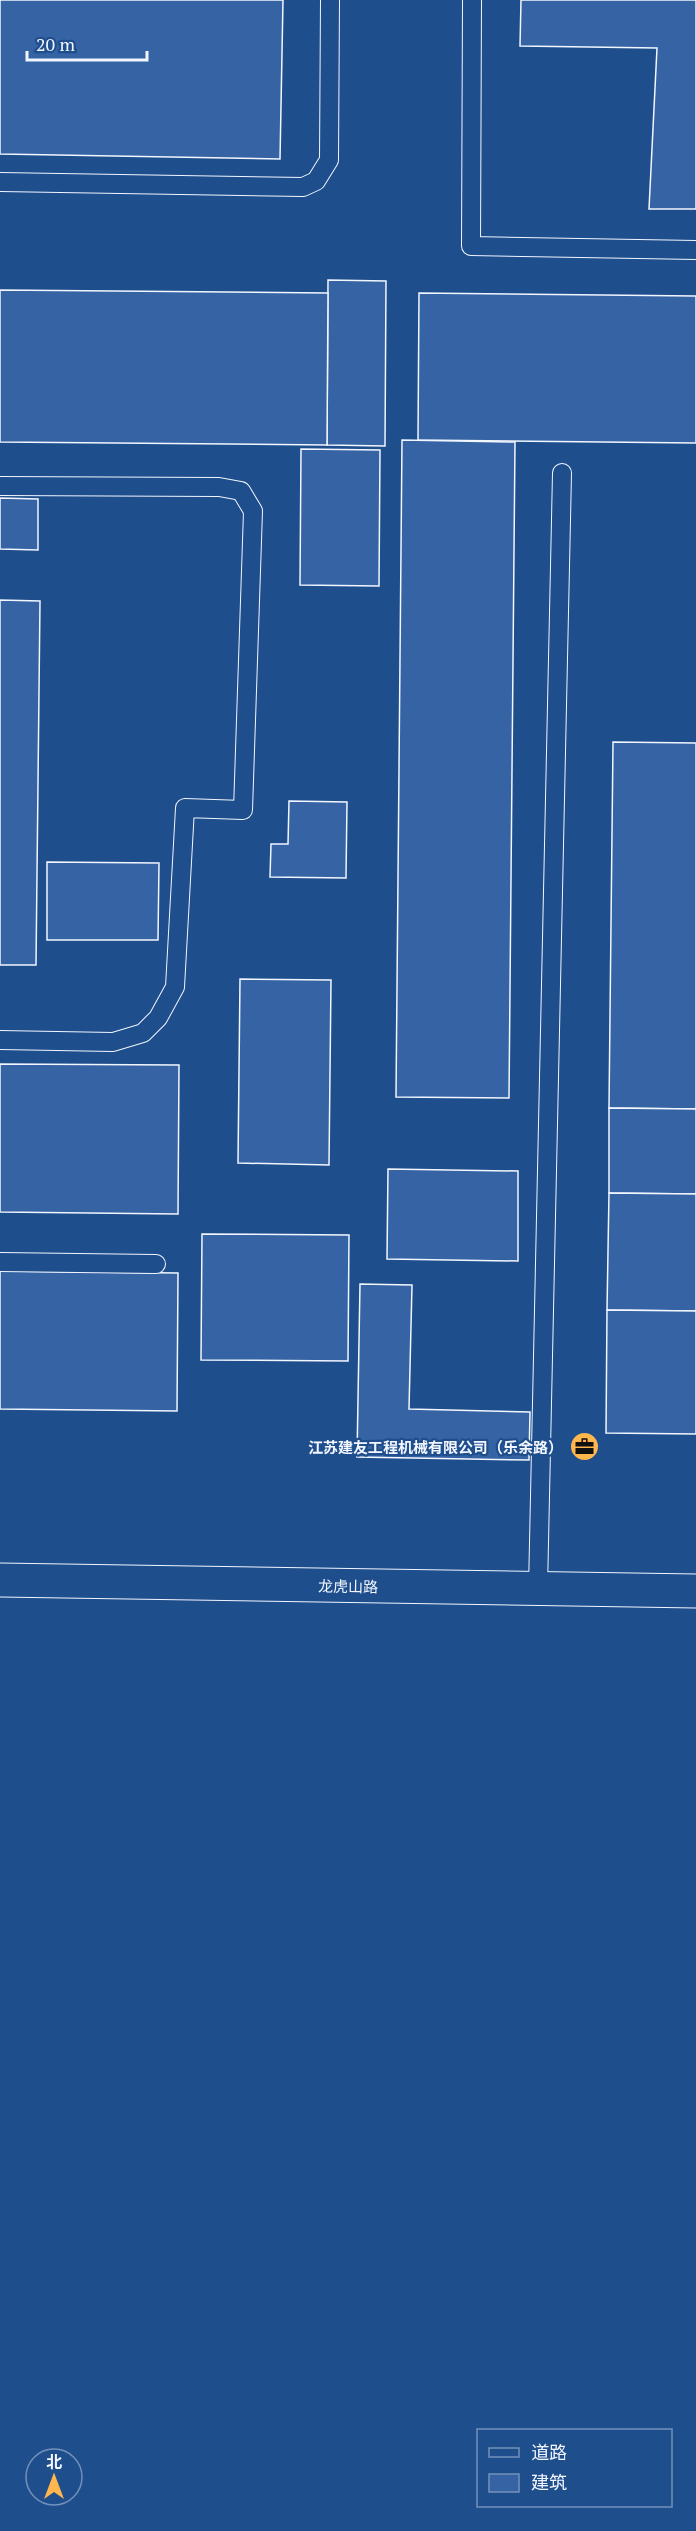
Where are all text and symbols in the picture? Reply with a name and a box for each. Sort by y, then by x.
scale bar [27,24,147,62]
text: 20 m [36,32,76,56]
office icon: 江苏建友工程机械有限公司（乐余路） [568,1431,600,1463]
place label: 江苏建友工程机械有限公司（乐余路） [308,1437,563,1457]
street label: 龙虎山路 [318,1575,378,1597]
legend [477,2429,672,2507]
text: 道路 [531,2440,567,2464]
north arrow [24,2447,84,2507]
text: 北 [46,2451,62,2473]
text: 建筑 [531,2470,567,2494]

